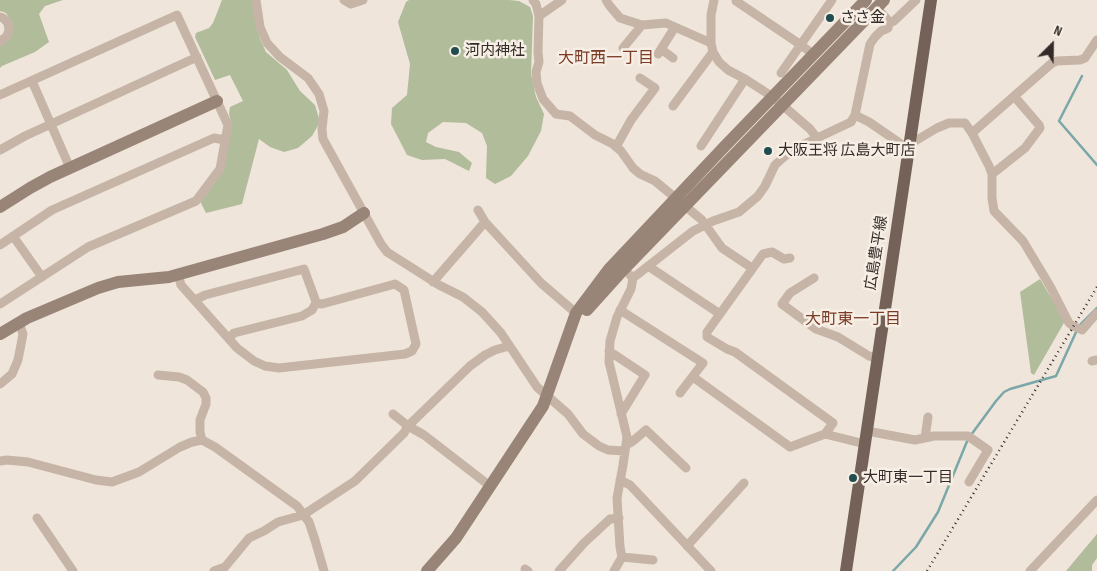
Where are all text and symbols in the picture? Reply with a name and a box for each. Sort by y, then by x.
place label: ささ金 [840,9,885,27]
marker: ささ金 [824,12,836,24]
north arrow [1027,20,1077,70]
text: N [1051,21,1065,40]
place label: 河内神社 [465,42,525,60]
marker: 河内神社 [449,45,461,57]
district label: 大町西一丁目 [558,49,654,69]
place label: 大阪王将 広島大町店 [778,142,915,160]
marker: 大阪王将 広島大町店 [762,145,774,157]
street label: 広島豊平線 [862,215,892,291]
district label: 大町東一丁目 [805,310,901,330]
place label: 大町東一丁目 [863,469,953,487]
marker: 大町東一丁目 [847,472,859,484]

